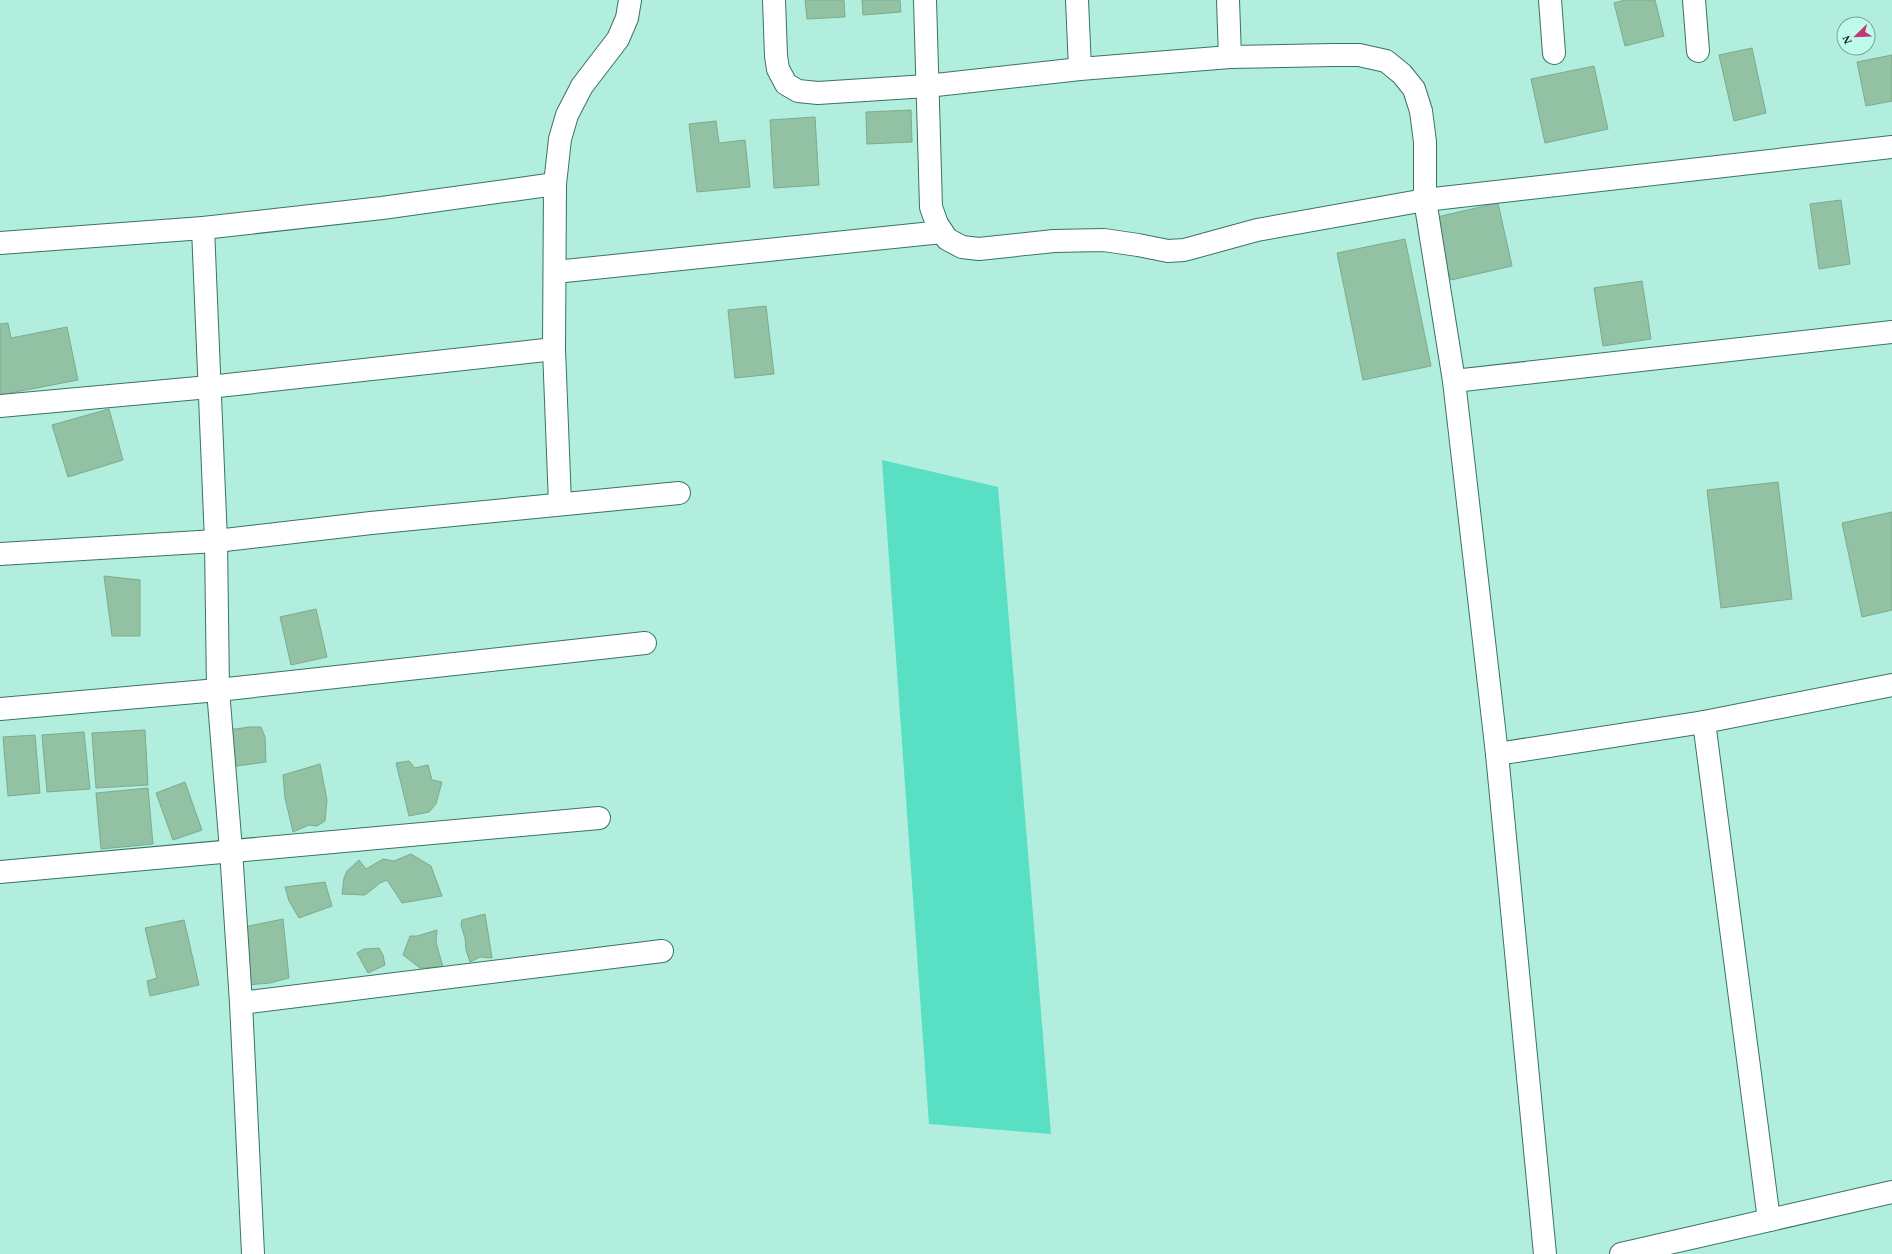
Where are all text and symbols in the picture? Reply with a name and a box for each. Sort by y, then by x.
north arrow [1836,16,1876,56]
text: N [1840,34,1854,46]

